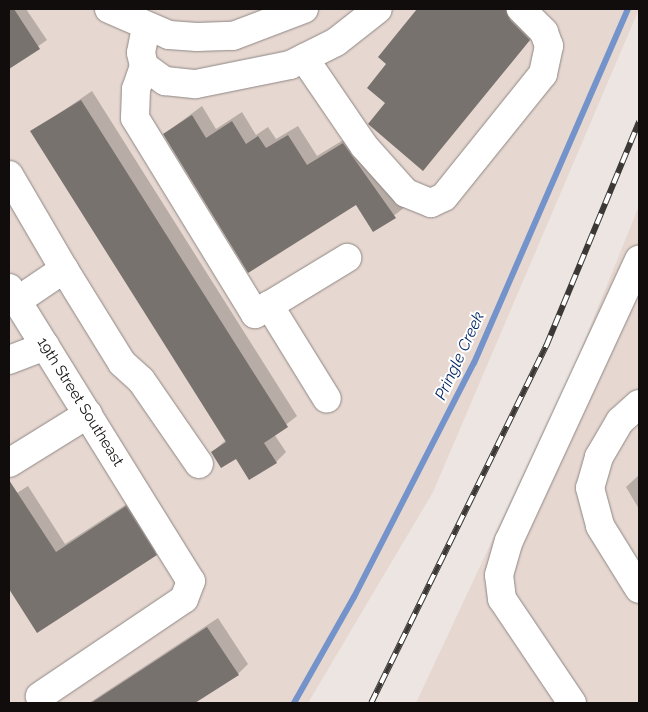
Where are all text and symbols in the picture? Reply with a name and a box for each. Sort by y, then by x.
water label: Pringle Creek [431,309,489,403]
street label: 19th Street Southeast [33,334,127,470]

